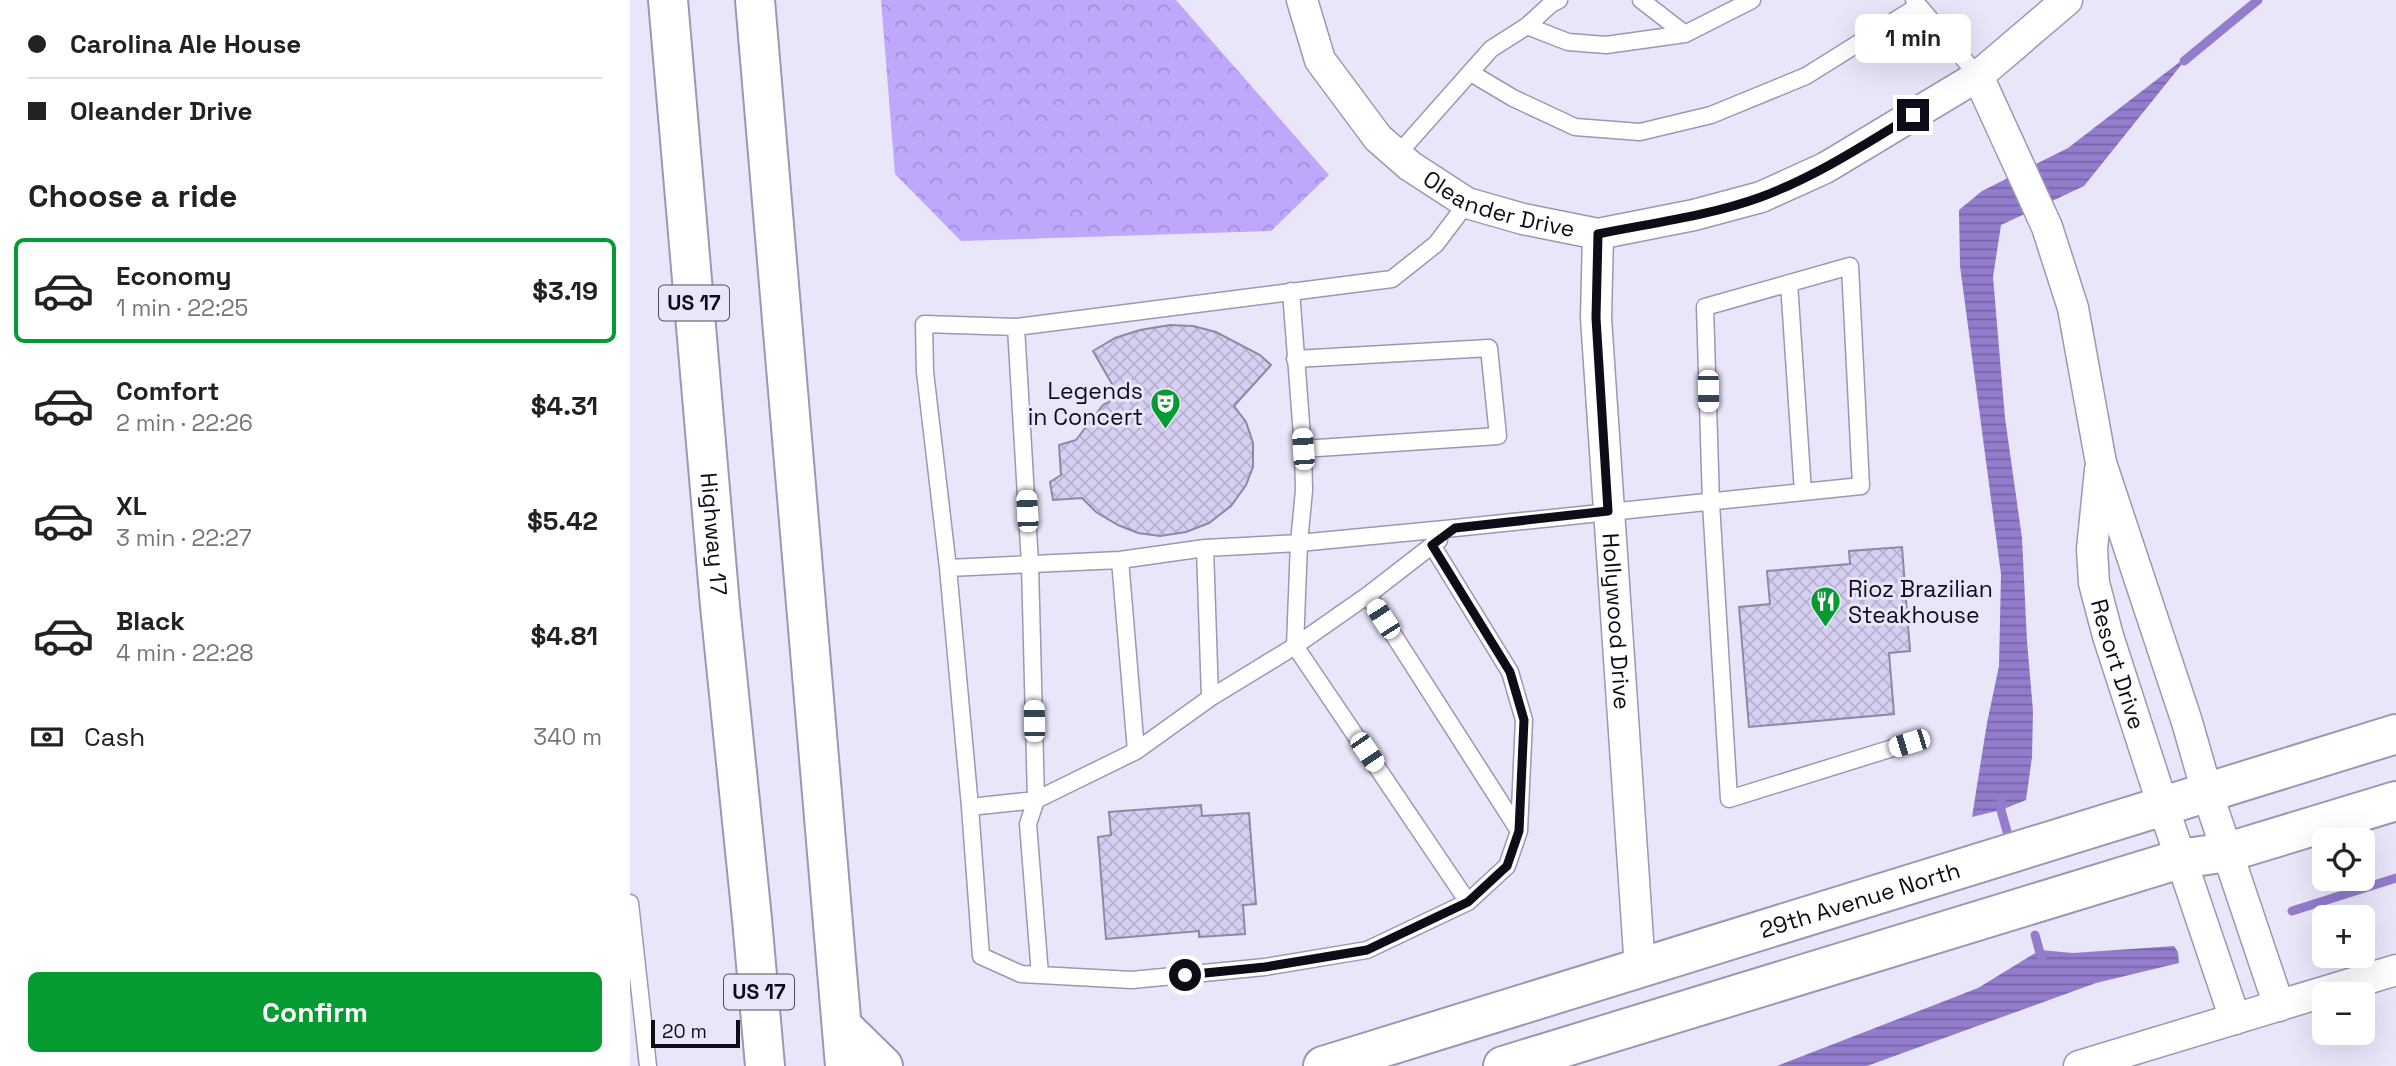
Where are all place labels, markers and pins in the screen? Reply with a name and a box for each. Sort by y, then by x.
place label: Legends in Concert [1028,376,1143,432]
theatre icon: Legends in Concert [1149,387,1183,431]
place label: Rioz Brazilian Steakhouse [1848,574,1993,630]
restaurant icon: Rioz Brazilian Steakhouse [1808,585,1842,629]

